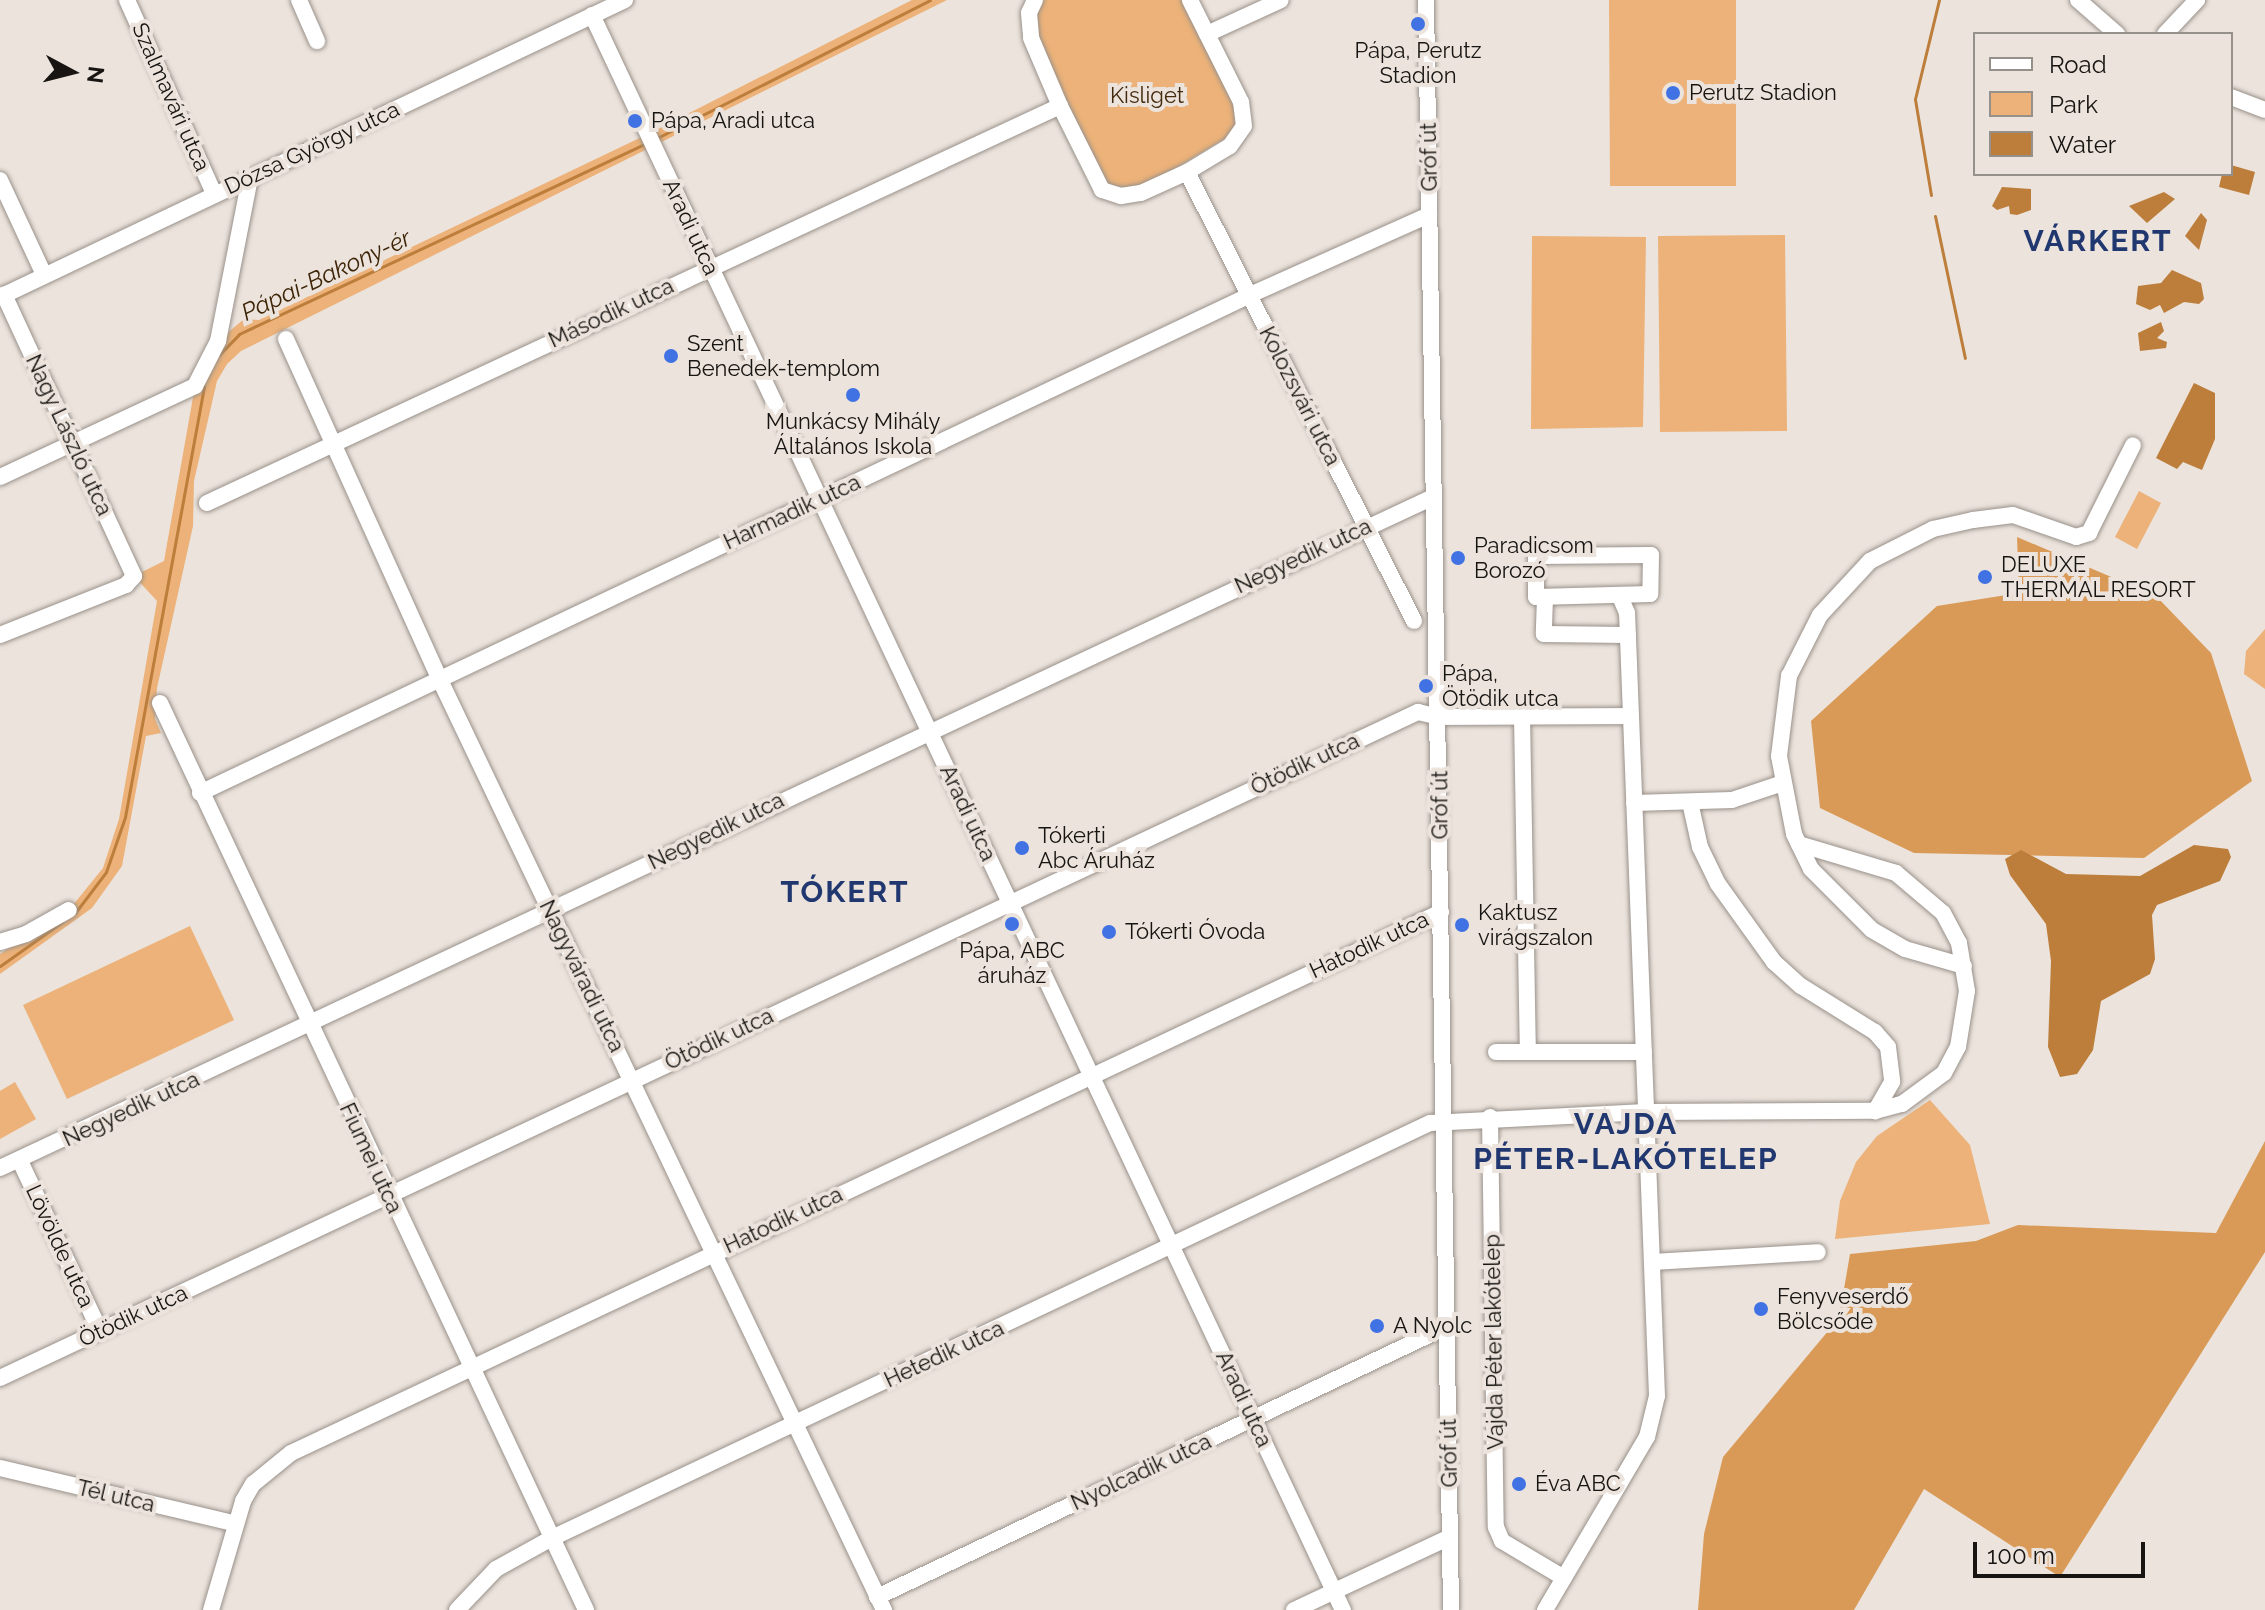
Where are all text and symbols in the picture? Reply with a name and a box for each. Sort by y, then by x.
marker: Pápa, Perutz Stadion [1409,15,1427,33]
street label: Szalmavári utca [126,19,216,175]
north arrow [32,32,112,112]
legend [1973,32,2233,176]
place label: Pápa, Perutz Stadion [1354,37,1482,88]
text: Road [2049,50,2107,79]
text: N [82,65,110,85]
place label: Perutz Stadion [1689,80,1837,106]
park label: Kisliget [1110,83,1184,109]
marker: Perutz Stadion [1664,84,1682,102]
text: Park [2049,90,2098,119]
street label: Dózsa György utca [220,96,404,200]
place label: Pápa, Aradi utca [651,108,816,134]
marker: Pápa, Aradi utca [626,112,644,130]
street label: Gróf út [1415,122,1443,192]
text: Water [2049,130,2116,159]
street label: Aradi utca [657,175,725,279]
water label: Pápai-Bakony-ér [237,223,415,327]
district label: VÁRKERT [2023,223,2173,259]
street label: Második utca [544,273,678,353]
street label: Kolozsvári utca [1254,322,1346,470]
place label: Szent Benedek-templom [687,330,880,382]
marker: Szent Benedek-templom [662,347,680,365]
street label: Nagy László utca [20,350,118,520]
marker: Munkácsy Mihály Általános Iskola [844,386,862,404]
place label: Munkácsy Mihály Általános Iskola [765,408,941,460]
street label: Harmadik utca [719,469,865,555]
street label: Negyedik utca [1230,513,1376,599]
place label: Paradicsom Borozó [1474,532,1594,584]
marker: Paradicsom Borozó [1449,549,1467,567]
place label: DELUXE THERMAL RESORT [2001,551,2196,602]
marker: DELUXE THERMAL RESORT [1976,568,1994,586]
place label: Pápa, Ötödik utca [1442,660,1559,712]
marker: Pápa, Ötödik utca [1417,677,1435,695]
street label: Ötödik utca [1246,727,1364,801]
street label: Aradi utca [934,761,1002,865]
street label: Gróf út [1427,770,1453,840]
street label: Negyedik utca [644,787,788,875]
place label: Tókerti Abc Áruház [1038,822,1155,874]
marker: Tókerti Abc Áruház [1013,839,1031,857]
district label: TÓKERT [780,874,910,910]
street label: Nagyváradi utca [534,896,630,1056]
place label: Kaktusz virágszalon [1478,899,1593,950]
street label: Hatodik utca [1305,906,1433,984]
marker: Pápa, ABC áruház [1003,915,1021,933]
marker: Kaktusz virágszalon [1453,916,1471,934]
place label: Tókerti Óvoda [1125,919,1265,945]
marker: Tókerti Óvoda [1100,923,1118,941]
place label: Pápa, ABC áruház [959,937,1065,988]
street label: Ötödik utca [660,1002,778,1076]
street label: Negyedik utca [58,1066,204,1152]
street label: Fiumei utca [334,1099,408,1217]
district label: VAJDA PÉTER-LAKÓTELEP [1473,1106,1779,1176]
street label: Lövölde utca [20,1181,100,1311]
street label: Hatodik utca [719,1181,847,1259]
street label: Vajda Péter lakótelep [1479,1234,1509,1450]
street label: Ötödik utca [74,1279,192,1353]
place label: Fenyveserdő Bölcsőde [1777,1283,1909,1334]
marker: Fenyveserdő Bölcsőde [1752,1300,1770,1318]
place label: A Nyolc [1393,1313,1473,1339]
street label: Hetedik utca [880,1315,1008,1393]
marker: A Nyolc [1368,1317,1386,1335]
street label: Aradi utca [1210,1347,1278,1451]
street label: Gróf út [1435,1418,1463,1488]
street label: Nyolcadik utca [1067,1428,1215,1516]
place label: Éva ABC [1535,1471,1622,1497]
street label: Tél utca [74,1474,158,1518]
marker: Éva ABC [1510,1475,1528,1493]
scale bar [1977,1526,2149,1576]
text: 100 m [1987,1541,2055,1570]

